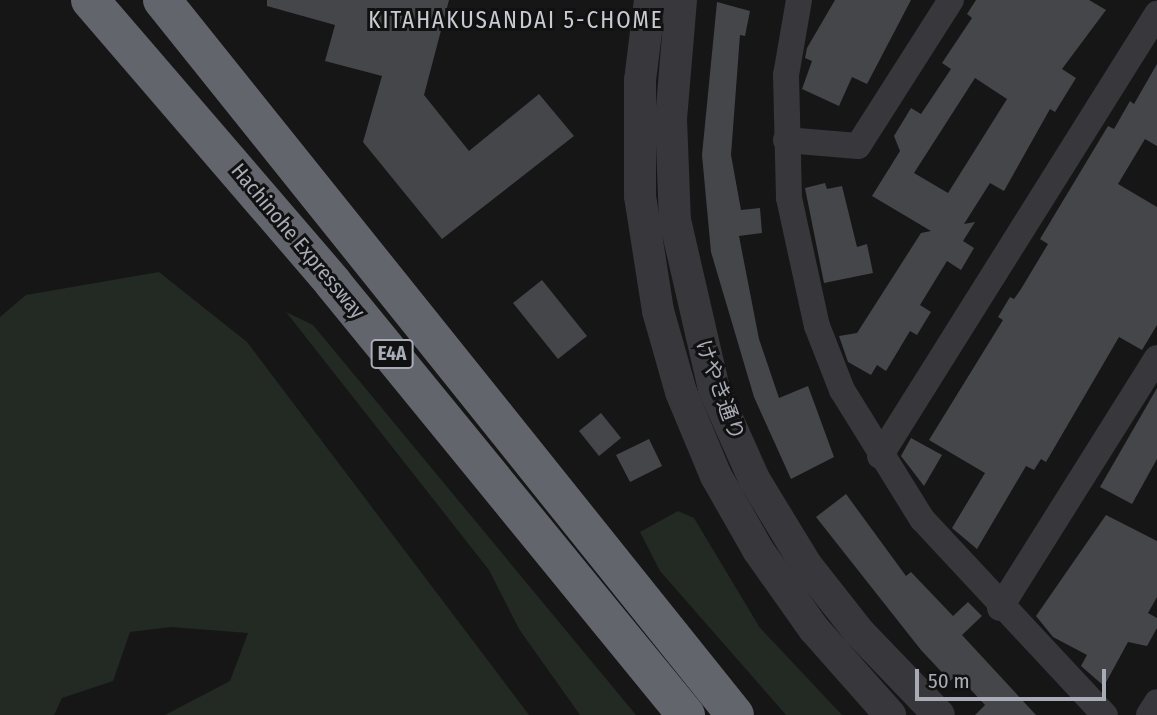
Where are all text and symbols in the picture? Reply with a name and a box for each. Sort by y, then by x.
district label: KITAHAKUSANDAI 5-CHOME [371,6,661,34]
street label: Hachinohe Expressway [226,158,370,324]
street label: けやき通り [690,336,750,444]
road number: E4A [369,338,415,370]
scale bar [919,656,1110,700]
text: 50 m [928,668,970,694]

